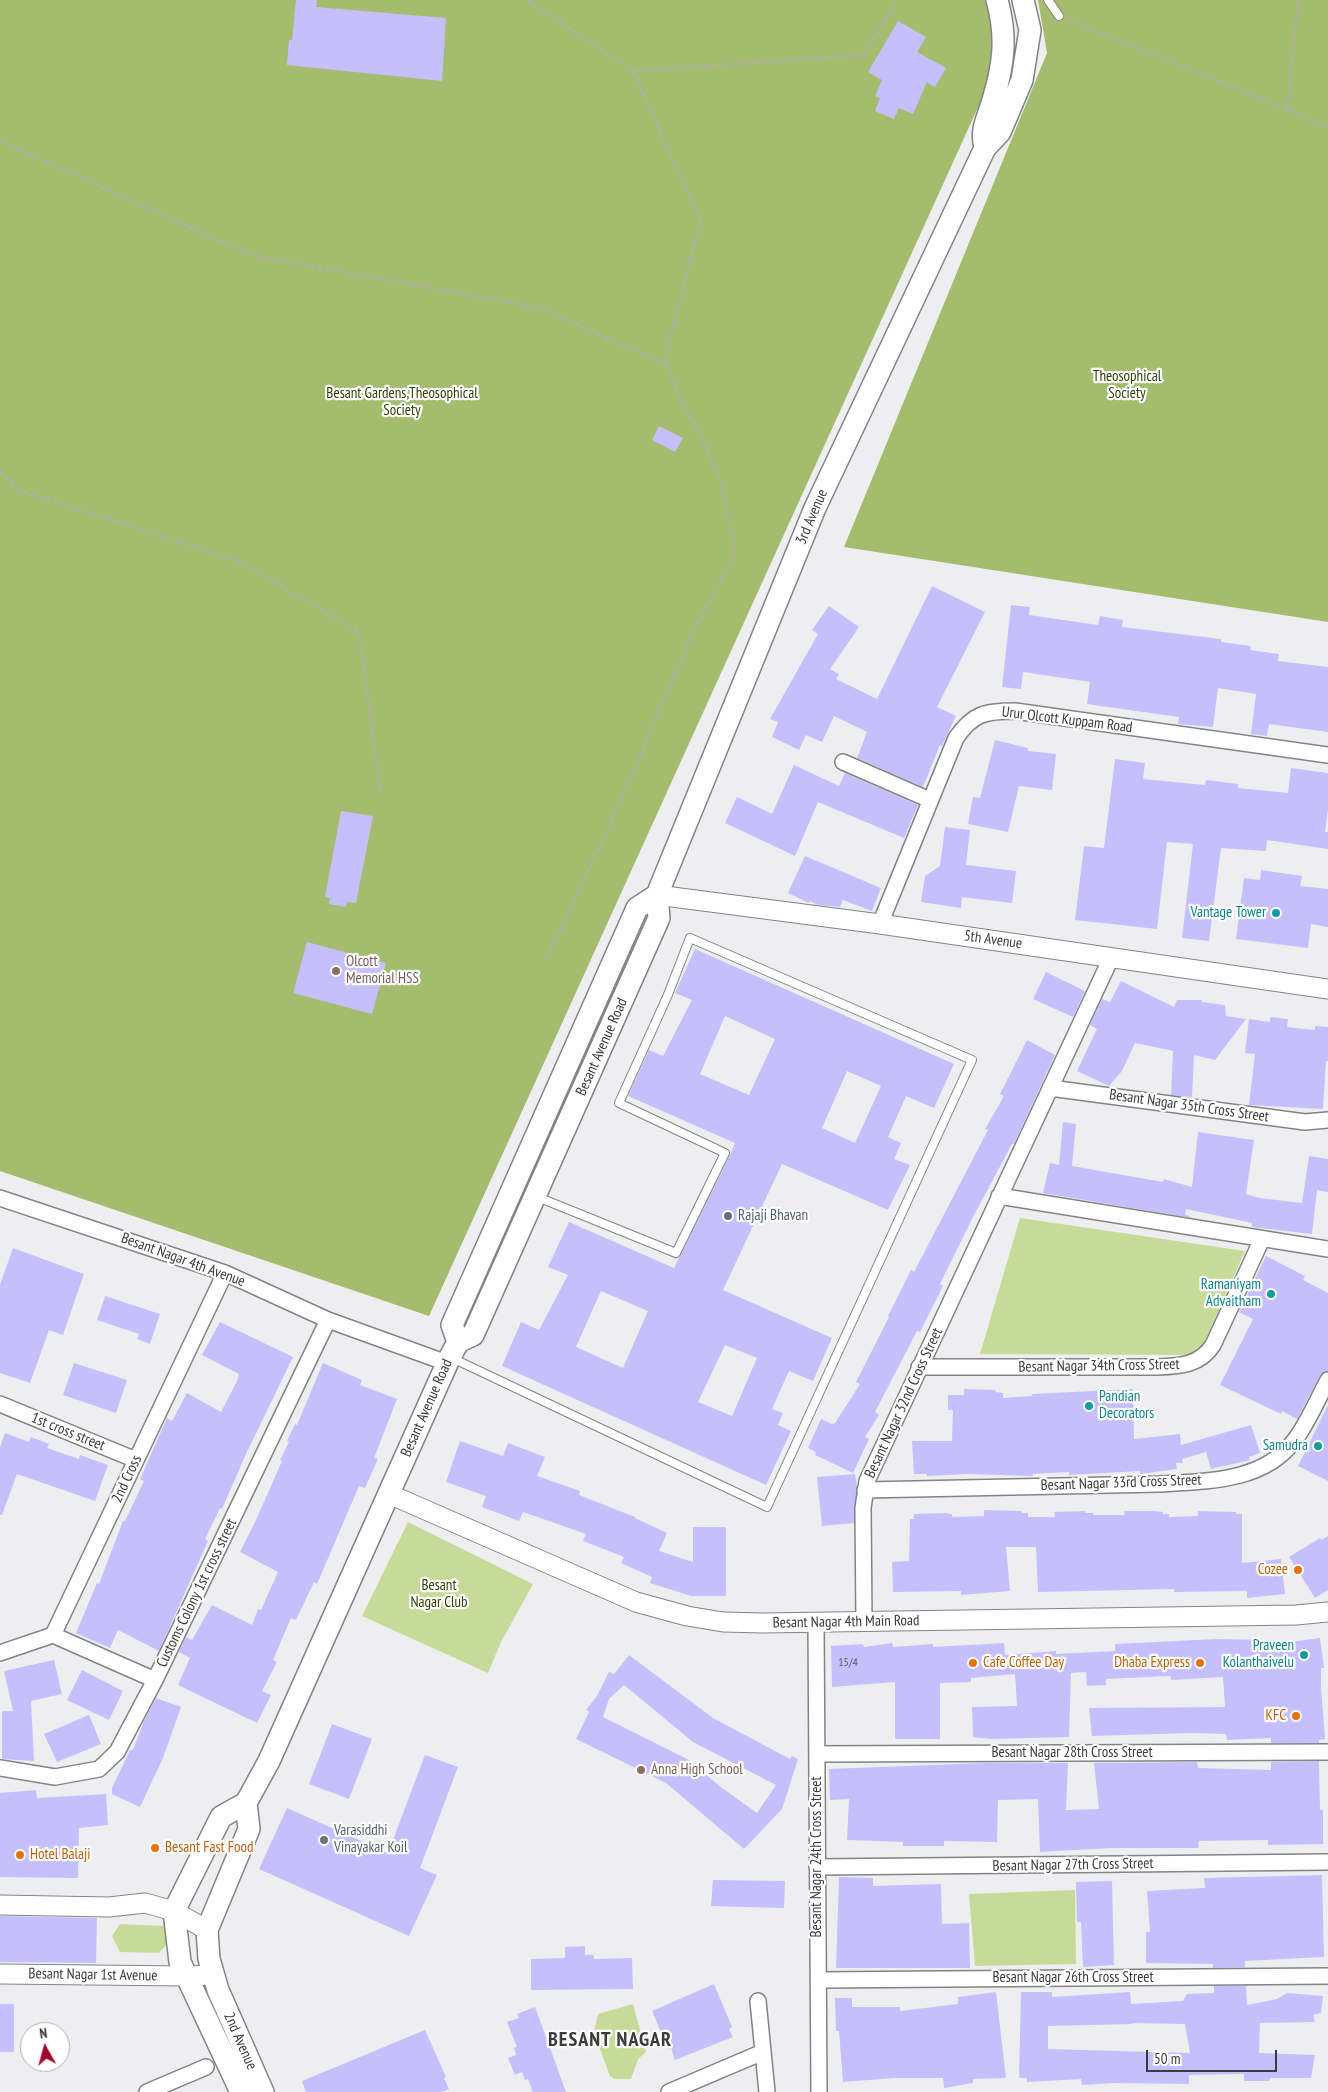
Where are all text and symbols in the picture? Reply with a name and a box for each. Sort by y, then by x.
park label: Theosophical Society [1093,368,1161,403]
park label: Besant Gardens,Theosophical Society [326,385,478,420]
street label: 3rd Avenue [792,487,832,547]
street label: Urur Olcott Kuppam Road [1001,703,1133,737]
place label: Vantage Tower [1191,904,1266,922]
marker: Vantage Tower [1270,907,1282,919]
street label: 5th Avenue [963,927,1023,953]
place label: Olcott Memorial HSS [346,953,419,988]
marker: Olcott Memorial HSS [330,965,342,977]
street label: Besant Avenue Road [572,995,632,1099]
street label: Besant Nagar 35th Cross Street [1108,1086,1270,1126]
place label: Rajaji Bhavan [738,1207,808,1225]
marker: Rajaji Bhavan [722,1210,734,1222]
street label: Besant Nagar 4th Avenue [119,1229,247,1291]
place label: Ramaniyam Advaitham [1201,1276,1261,1311]
marker: Ramaniyam Advaitham [1265,1288,1277,1300]
street label: Besant Nagar 32nd Cross Street [861,1325,947,1481]
street label: Besant Avenue Road [397,1356,457,1460]
street label: Besant Nagar 34th Cross Street [1018,1356,1180,1376]
place label: Pandian Decorators [1099,1388,1154,1423]
marker: Pandian Decorators [1083,1400,1095,1412]
street label: 1st cross street [28,1409,108,1455]
place label: Samudra [1263,1437,1308,1455]
marker: Samudra [1312,1440,1324,1452]
street label: 2nd Cross [108,1452,146,1506]
street label: Besant Nagar 33rd Cross Street [1040,1471,1202,1495]
street label: Customs Colony 1st cross street [153,1516,241,1670]
place label: Cozee [1258,1561,1288,1579]
marker: Cozee [1292,1564,1304,1576]
park label: Besant Nagar Club [410,1577,468,1612]
street label: Besant Nagar 4th Main Road [772,1612,920,1632]
place label: Praveen Kolanthaivelu [1223,1637,1294,1672]
marker: Praveen Kolanthaivelu [1298,1649,1310,1661]
place label: Cafe Coffee Day [983,1654,1064,1672]
place label: Dhaba Express [1114,1654,1190,1672]
house number: 15/4 [838,1656,858,1670]
marker: Cafe Coffee Day [967,1657,979,1669]
marker: Dhaba Express [1194,1657,1206,1669]
place label: KFC [1266,1707,1286,1725]
marker: KFC [1290,1710,1302,1722]
street label: Besant Nagar 28th Cross Street [991,1744,1153,1762]
place label: Anna High School [651,1761,743,1779]
marker: Anna High School [635,1764,647,1776]
street label: Besant Nagar 24th Cross Street [808,1776,826,1938]
place label: Varasiddhi Vinayakar Koil [334,1822,408,1857]
marker: Varasiddhi Vinayakar Koil [318,1834,330,1846]
place label: Besant Fast Food [165,1839,253,1857]
marker: Besant Fast Food [149,1842,161,1854]
place label: Hotel Balaji [30,1846,90,1864]
marker: Hotel Balaji [14,1849,26,1861]
street label: Besant Nagar 27th Cross Street [992,1855,1154,1875]
street label: Besant Nagar 1st Avenue [28,1965,158,1985]
street label: Besant Nagar 26th Cross Street [992,1969,1154,1987]
street label: 2nd Avenue [219,2010,261,2072]
north arrow [20,2022,70,2072]
text: N [38,2024,48,2042]
district label: BESANT NAGAR [547,2028,673,2052]
scale bar [1148,2040,1279,2072]
text: 50 m [1154,2049,1180,2068]

